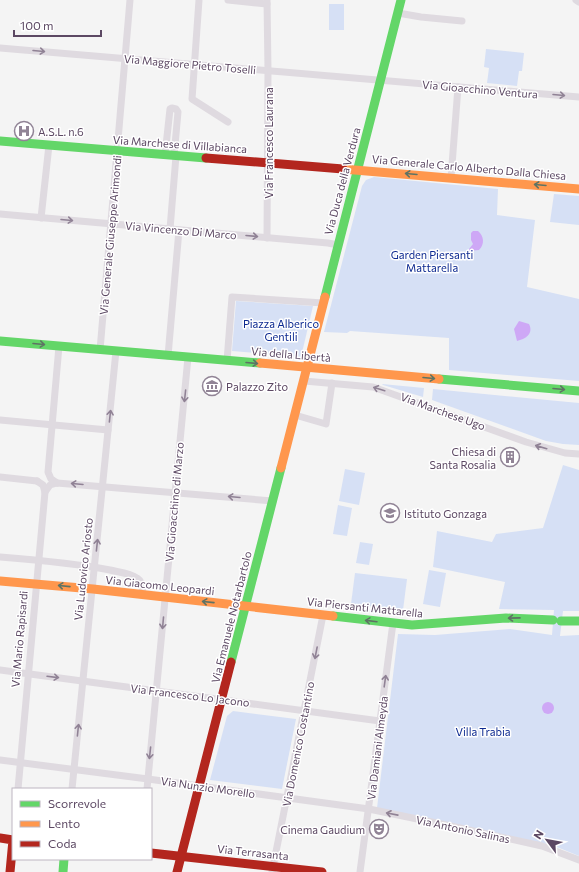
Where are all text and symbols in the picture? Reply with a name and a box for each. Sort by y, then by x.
scale bar [14,12,101,38]
text: 100 m [20,18,54,32]
one-way arrow [32,48,45,55]
street label: Via Maggiore Pietro Toselli [123,52,257,76]
street label: Via Gioacchino Ventura [422,77,538,101]
street label: Via Francesco Laurana [262,87,275,199]
one-way arrow [552,91,565,99]
hospital icon: A.S.L. n.6 [13,120,35,142]
place label: A.S.L. n.6 [38,125,84,138]
street label: Via Duca della Verdura [321,126,363,236]
street label: Via Marchese di Villabianca [112,133,248,155]
street label: Via Generale Carlo Alberto Dalla Chiesa [371,152,567,182]
street label: Via Generale Giuseppe Arimondi [97,154,123,315]
one-way arrow [405,171,418,178]
one-way arrow [534,182,547,189]
one-way arrow [60,216,73,224]
street label: Via Vincenzo Di Marco [125,219,238,241]
one-way arrow [245,233,258,240]
park label: Garden Piersanti Mattarella [391,248,474,274]
park label: Piazza Alberico Gentili [243,317,320,343]
one-way arrow [32,341,45,348]
street label: Via della Libertà [251,344,331,364]
one-way arrow [245,359,258,367]
museum icon: Palazzo Zito [201,375,223,397]
one-way arrow [422,375,435,382]
place label: Palazzo Zito [226,380,288,393]
one-way arrow [373,385,386,392]
one-way arrow [552,386,565,393]
one-way arrow [181,389,188,402]
street label: Via Marchese Ugo [399,390,488,433]
one-way arrow [106,410,113,423]
street label: Via Gioacchino di Marzo [162,441,186,563]
one-way arrow [535,443,548,450]
place label: Chiesa di Santa Rosalia [430,445,496,471]
building icon: Chiesa di Santa Rosalia [499,446,521,468]
one-way arrow [71,481,84,488]
one-way arrow [228,494,241,501]
school or university icon: Istituto Gonzaga [379,502,401,524]
place label: Istituto Gonzaga [404,507,487,520]
street label: Via Ludovico Ariosto [71,517,95,621]
one-way arrow [93,539,101,552]
street label: Via Emanuele Notarbartolo [208,549,254,684]
street label: Via Giacomo Leopardi [105,573,215,597]
one-way arrow [58,583,71,590]
street label: Via Mario Rapisardi [8,590,30,688]
street label: Via Piersanti Mattarella [306,594,424,620]
one-way arrow [201,598,214,606]
one-way arrow [508,614,521,622]
one-way arrow [159,616,167,629]
one-way arrow [365,617,378,624]
one-way arrow [312,646,320,659]
one-way arrow [46,673,59,681]
one-way arrow [381,675,389,688]
street label: Via Domenico Costantino [279,680,317,808]
street label: Via Francesco Lo Jacono [130,681,251,710]
street label: Via Damiani Almeyda [364,695,390,801]
one-way arrow [74,724,81,737]
park label: Villa Trabia [455,725,511,738]
one-way arrow [147,746,154,759]
street label: Via Nunzio Morello [160,774,256,800]
legend [12,788,152,860]
text: Scorrevole [48,796,106,810]
one-way arrow [386,810,399,818]
street label: Via Antonio Salinas [415,813,511,845]
text: Lento [48,816,80,830]
theatre icon: Cinema Gaudium [368,818,390,840]
north arrow [527,820,567,860]
place label: Cinema Gaudium [280,823,365,836]
text: N [530,827,546,841]
text: Coda [48,836,77,850]
street label: Via Terrasanta [217,842,289,862]

